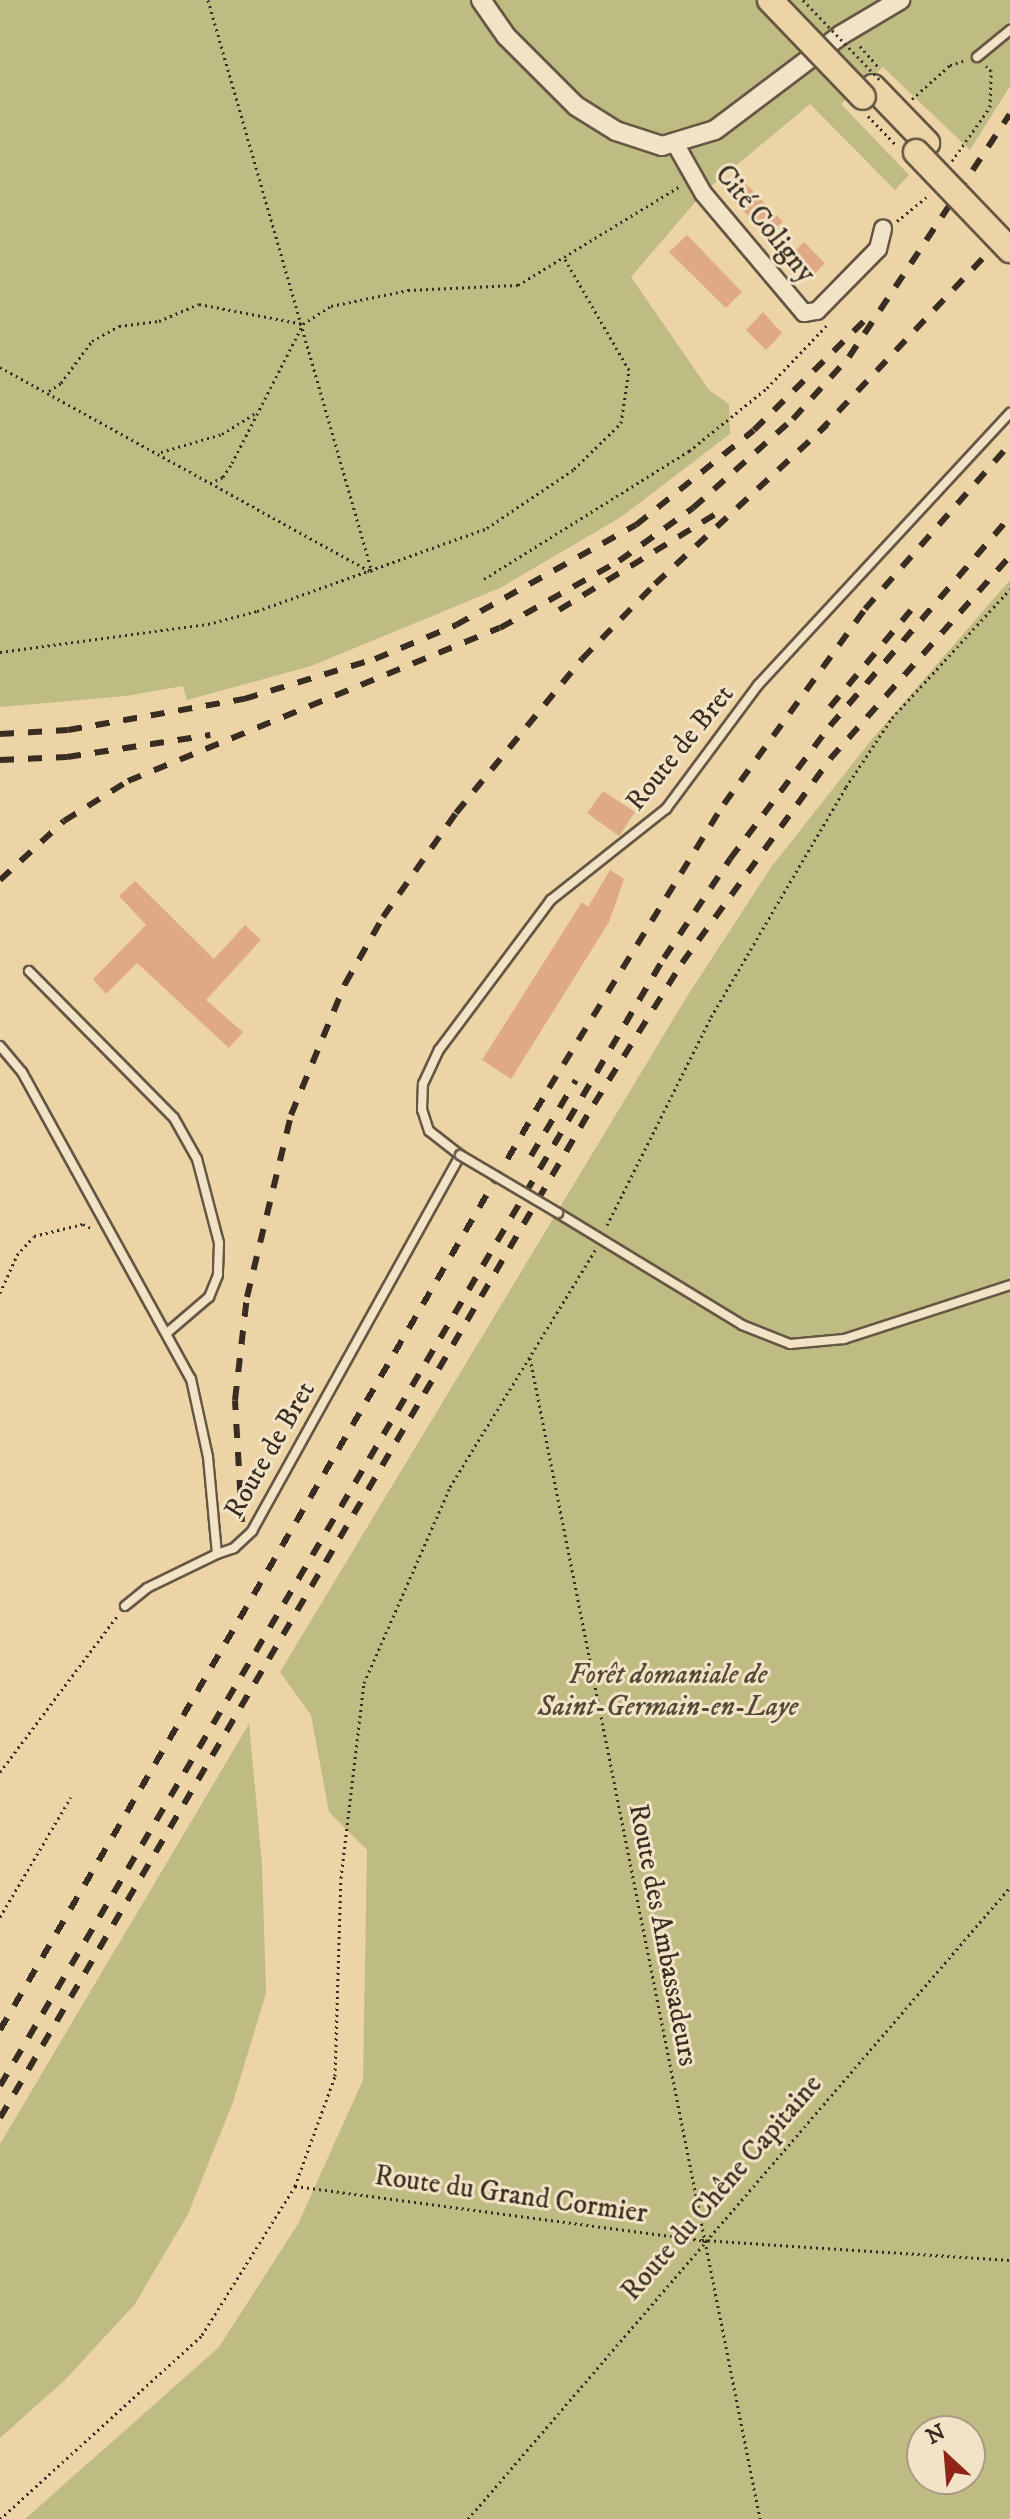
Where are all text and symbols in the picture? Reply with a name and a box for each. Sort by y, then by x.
street label: Cité Coligny [707,159,823,289]
street label: Route de Bret [619,678,741,818]
street label: Route de Bret [217,1376,323,1524]
park label: Forêt domaniale de Saint-Germain-en-Laye [538,1658,798,1724]
street label: Route des Ambassadeurs [621,1801,705,2069]
street label: Route du Chêne Capitaine [615,2068,829,2308]
street label: Route du Grand Cormier [373,2159,649,2231]
north arrow [906,2415,986,2495]
text: N [922,2419,950,2451]

